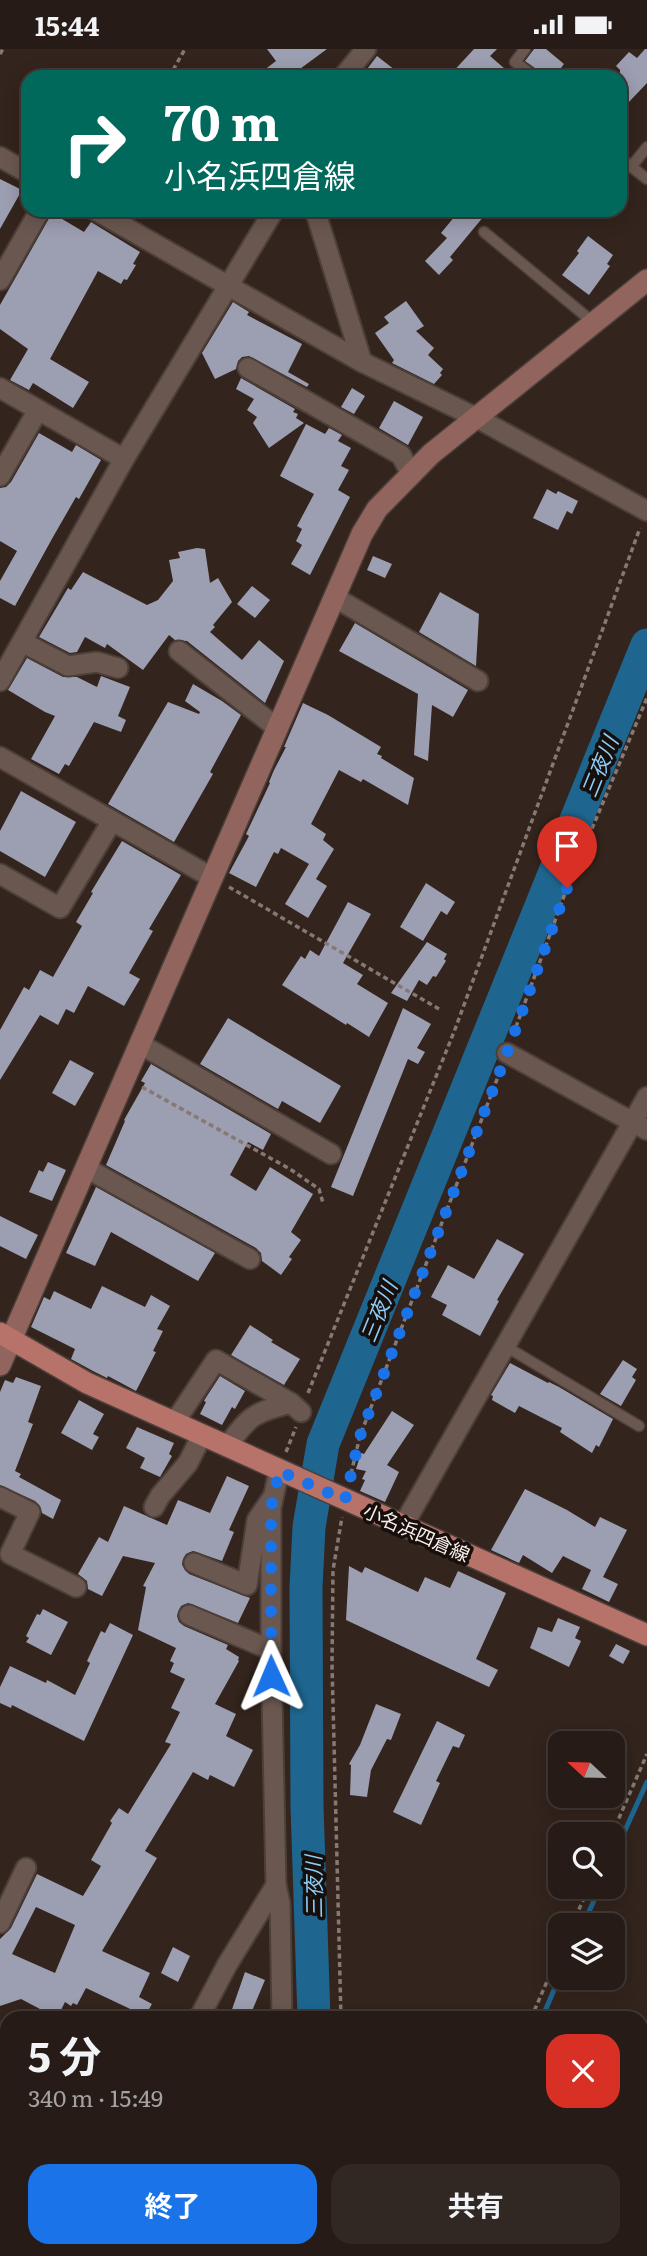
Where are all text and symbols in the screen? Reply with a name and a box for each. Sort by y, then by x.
text: 15:44 [35,5,99,44]
text: 70 m [164,83,279,156]
icon: right [49,98,140,189]
text: 小名浜四倉線 [164,150,356,198]
water label: 三夜川 [572,729,625,801]
pin [537,816,597,888]
icon: arrive [548,827,586,865]
water label: 三夜川 [351,1274,404,1346]
street label: 小名浜四倉線 [359,1496,475,1568]
position arrow [234,1639,308,1713]
north arrow [548,1731,625,1808]
map controls [548,1731,625,1990]
button: search [548,1822,625,1899]
water label: 三夜川 [296,1853,328,1919]
button: layers [548,1913,625,1990]
text: 5 分 [28,2023,101,2085]
button: close [546,2034,620,2108]
text: 340 m · 15:49 [28,2080,163,2114]
button: 終了 [28,2164,317,2244]
button: 共有 [331,2164,620,2244]

